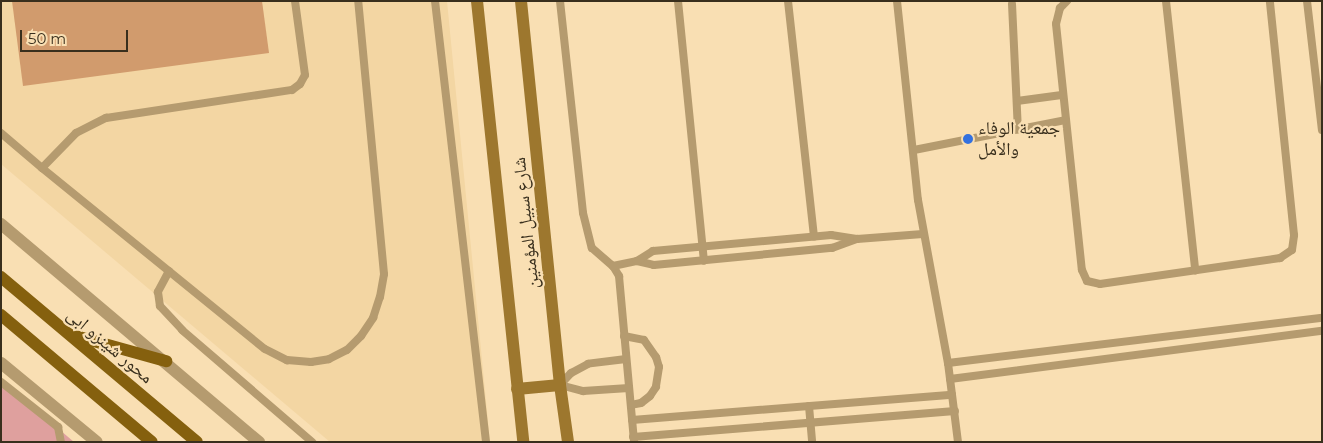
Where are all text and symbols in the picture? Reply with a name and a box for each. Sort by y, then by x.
scale bar [22,20,130,52]
text: 50 m [28,29,66,48]
place label: جمعية الوفاء والأمل [978,118,1060,160]
marker: جمعية الوفاء والأمل [962,133,974,145]
street label: شارع سبيل المؤمنين [508,156,544,290]
street label: محور شينزو ابى [63,304,157,388]

